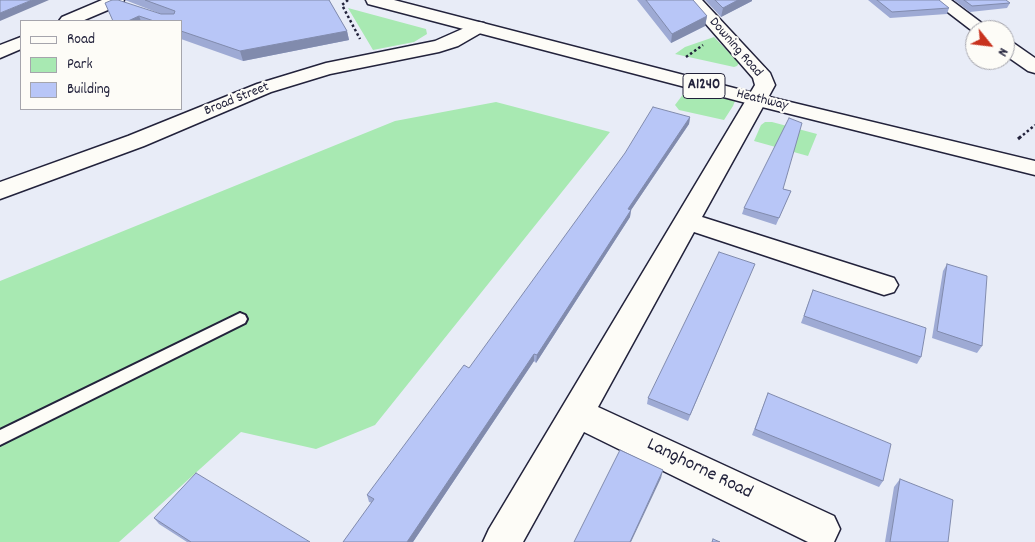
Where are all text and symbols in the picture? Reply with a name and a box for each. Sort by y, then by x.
street label: Downing Road [705,15,765,81]
legend [20,20,182,110]
north arrow [965,20,1015,70]
text: Road [67,29,95,51]
text: N [992,44,1013,60]
text: Park [67,54,93,76]
road number: A1240 [683,74,725,98]
text: Building [67,79,110,101]
street label: Broad Street [202,79,272,121]
street label: Heathway [734,86,790,116]
street label: Langhorne Road [642,435,756,505]

